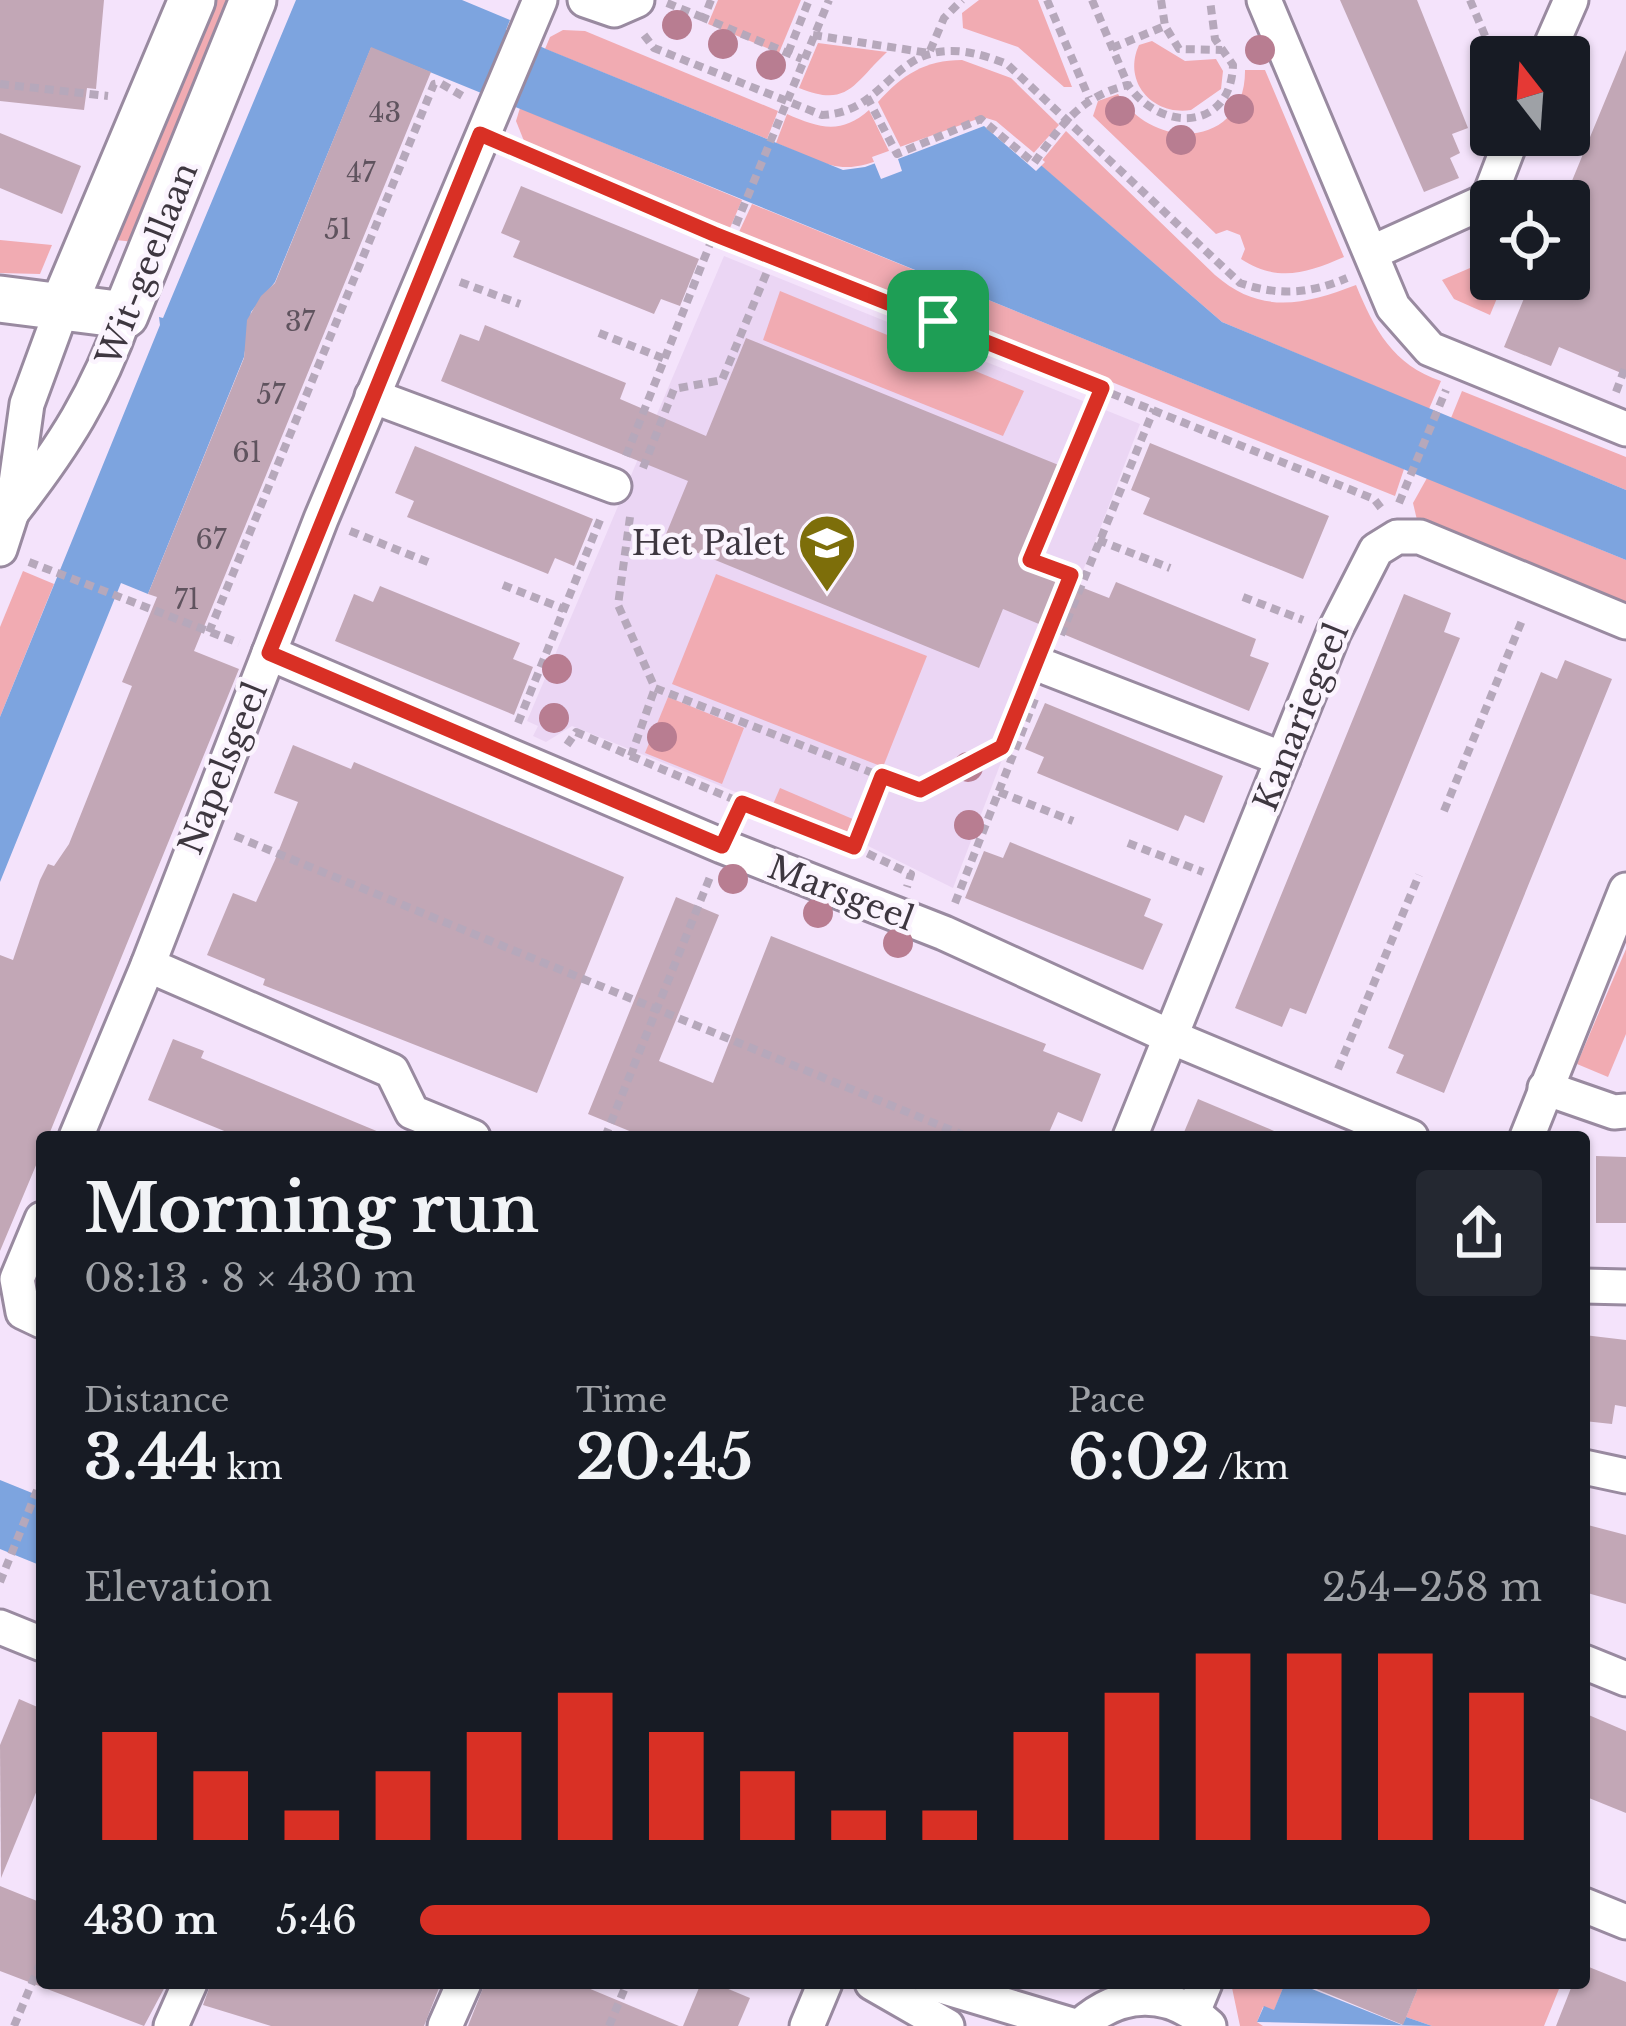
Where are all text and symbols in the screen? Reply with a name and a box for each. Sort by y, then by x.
north arrow [1470,36,1590,156]
map controls [1470,36,1590,300]
house number: 43 [369,96,401,129]
street label: Wit-geellaan [87,156,206,373]
house number: 47 [346,156,376,189]
button: locate [1470,180,1590,300]
house number: 51 [324,213,352,246]
pin [887,270,989,372]
icon: arrive [905,288,971,354]
house number: 37 [285,305,316,338]
house number: 57 [257,378,286,411]
house number: 61 [232,436,262,469]
school or university icon: Het Palet [796,512,858,594]
house number: 67 [196,523,227,556]
place label: Het Palet [632,523,786,564]
house number: 71 [174,583,200,616]
street label: Kanariegeel [1245,617,1357,817]
street label: Napelsgeel [170,676,276,860]
street label: Marsgeel [762,846,920,940]
text: Morning run [84,1168,539,1250]
button: share [1416,1170,1542,1296]
text: 08:13 · 8 × 430 m [84,1254,416,1303]
text: Distance [84,1380,230,1421]
text: Time [576,1380,667,1421]
text: Pace [1068,1380,1145,1421]
text: 3.44 [84,1421,218,1495]
text: 20:45 [576,1421,753,1495]
text: 6:02 [1068,1421,1210,1495]
text: km [218,1447,283,1488]
text: /km [1210,1447,1289,1488]
text: Elevation [84,1563,272,1612]
text: 254–258 m [1322,1563,1542,1612]
text: 430 m [84,1896,218,1945]
text: 5:46 [276,1896,357,1945]

